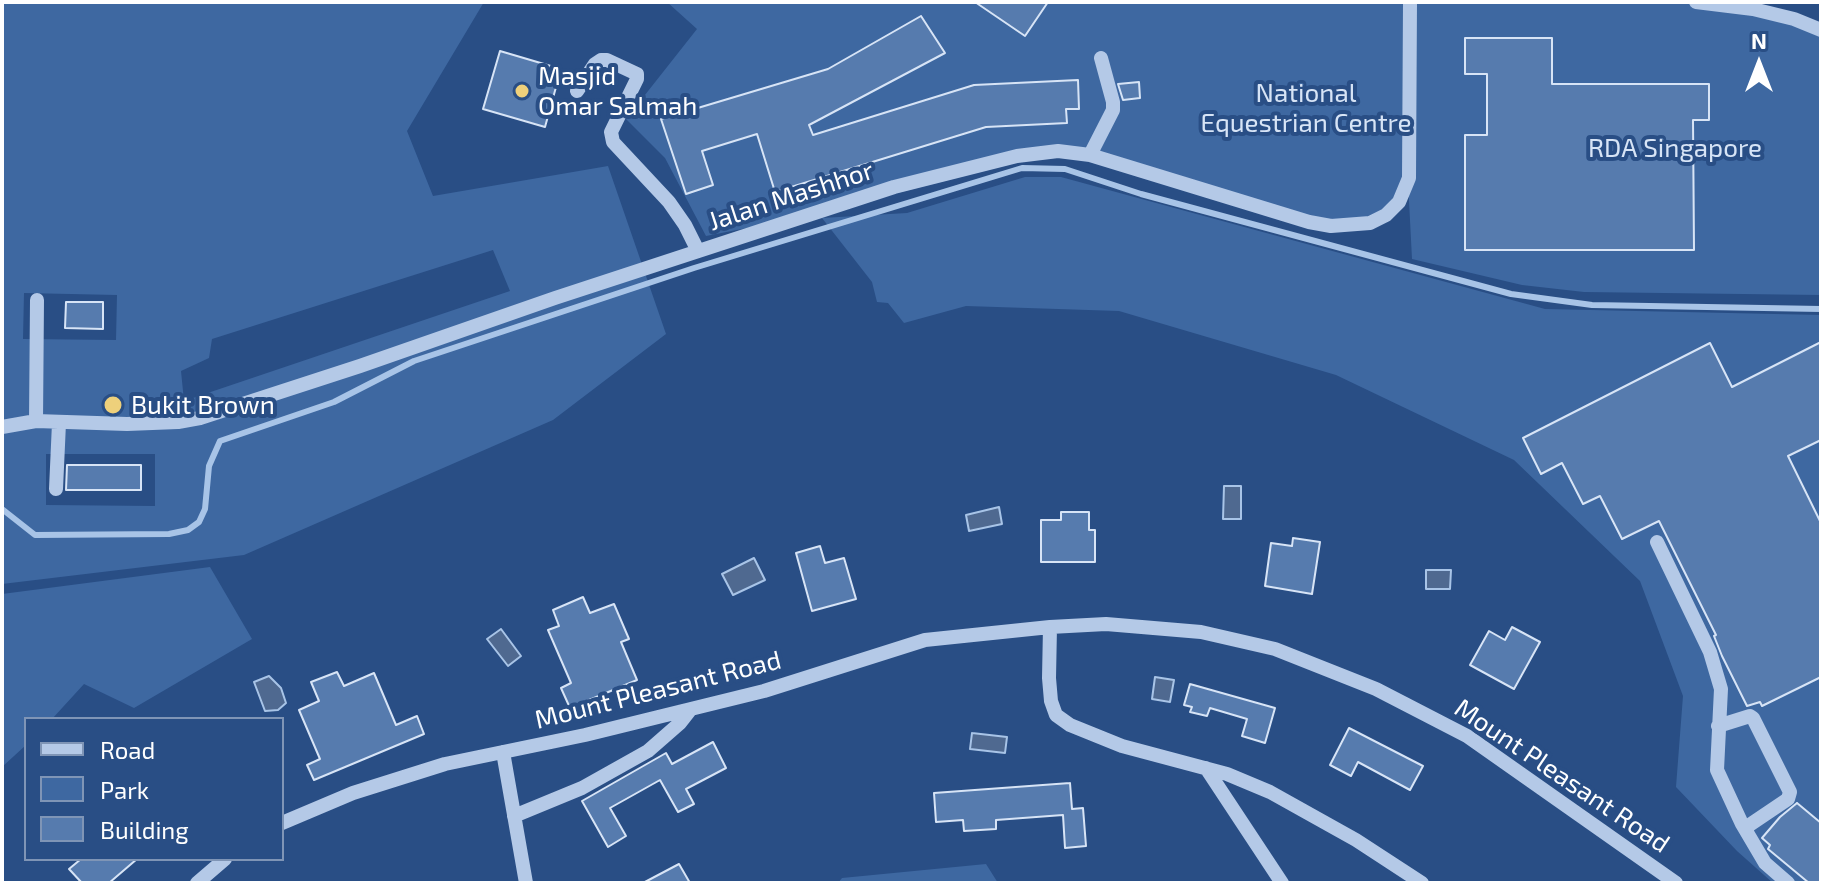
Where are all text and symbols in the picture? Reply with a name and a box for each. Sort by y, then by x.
north arrow [1719,24,1799,104]
text: N [1751,27,1767,53]
place label: Masjid Omar Salmah [538,60,697,122]
park label: National Equestrian Centre [1200,77,1412,138]
marker: Masjid Omar Salmah [513,82,531,100]
park label: RDA Singapore [1588,132,1762,164]
street label: Jalan Mashhor [705,155,877,237]
place label: Bukit Brown [131,389,275,421]
marker: Bukit Brown [102,394,124,416]
street label: Mount Pleasant Road [532,644,784,736]
street label: Mount Pleasant Road [1449,692,1675,860]
legend [24,717,284,861]
text: Road [100,735,155,764]
text: Park [100,775,149,804]
text: Building [100,815,189,844]

